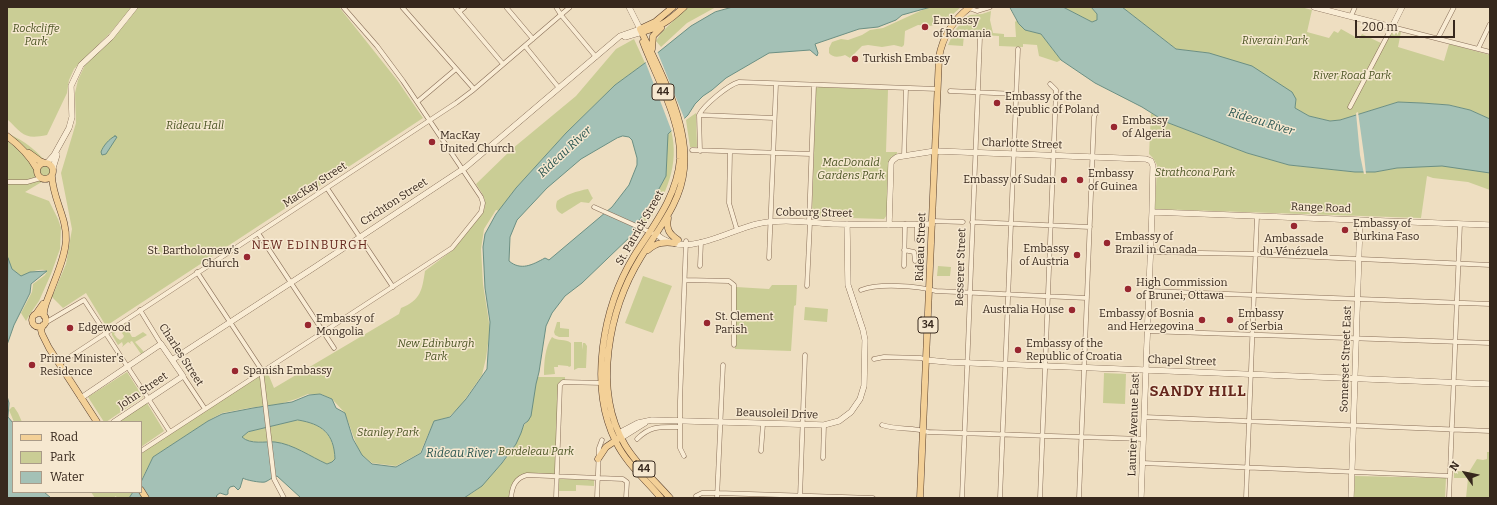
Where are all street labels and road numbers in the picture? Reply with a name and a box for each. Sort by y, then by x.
road number: 44 [652,84,674,100]
street label: Charlotte Street [981,136,1063,152]
street label: MacKay Street [281,159,349,211]
street label: Crichton Street [358,175,430,229]
street label: St. Patrick Street [613,188,667,268]
street label: Range Road [1291,200,1351,216]
street label: Cobourg Street [776,206,852,220]
street label: Rideau Street [913,212,929,282]
street label: Besserer Street [953,228,969,306]
street label: Somerset Street East [1338,305,1354,413]
road number: 34 [918,317,938,333]
street label: Charles Street [156,321,206,389]
street label: Chapel Street [1147,353,1217,369]
street label: John Street [116,370,170,412]
street label: Laurier Avenue East [1126,373,1142,477]
street label: Beausoleil Drive [736,406,818,422]
road number: 44 [633,461,655,477]

